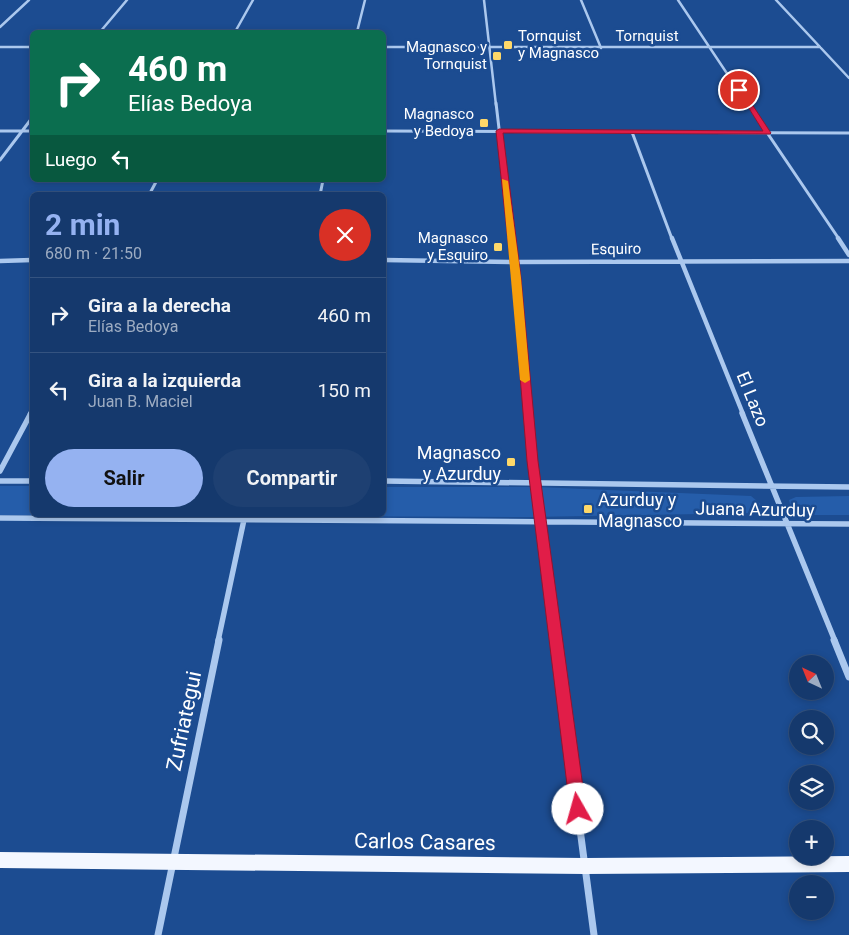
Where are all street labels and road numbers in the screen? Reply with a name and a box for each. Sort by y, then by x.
street label: Tornquist [615,27,679,45]
street label: Esquiro [591,240,641,258]
street label: El Lazo [732,368,774,430]
street label: Juana Azurduy [695,497,815,521]
street label: Zufriategui [162,669,206,773]
street label: Carlos Casares [354,829,496,855]

